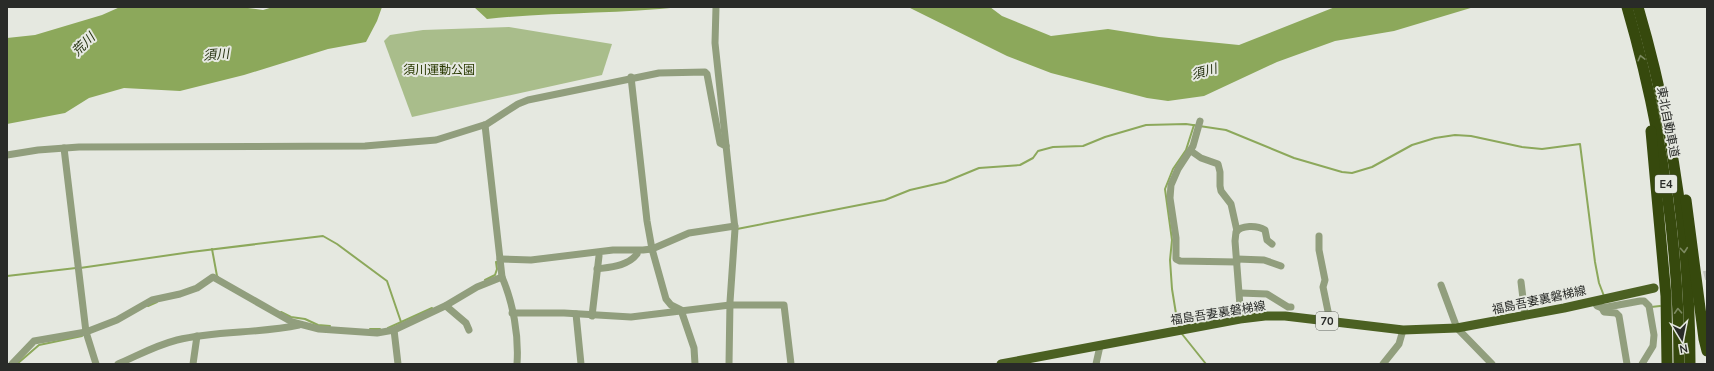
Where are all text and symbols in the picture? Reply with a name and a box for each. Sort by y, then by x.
water label: 荒川 [68,28,101,60]
water label: 須川 [202,45,232,65]
one-way arrow [1638,55,1646,61]
water label: 須川 [1189,59,1221,84]
park label: 須川運動公園 [403,62,475,78]
street label: 東北自動車道 [1653,85,1683,159]
road number: E4 [1655,175,1677,193]
one-way arrow [1680,247,1689,253]
street label: 福島吾妻裏磐梯線 [1490,282,1588,318]
street label: 福島吾妻裏磐梯線 [1169,298,1267,328]
one-way arrow [1674,308,1682,314]
road number: 70 [1316,312,1338,330]
north arrow [1662,319,1702,359]
text: N [1678,340,1689,356]

